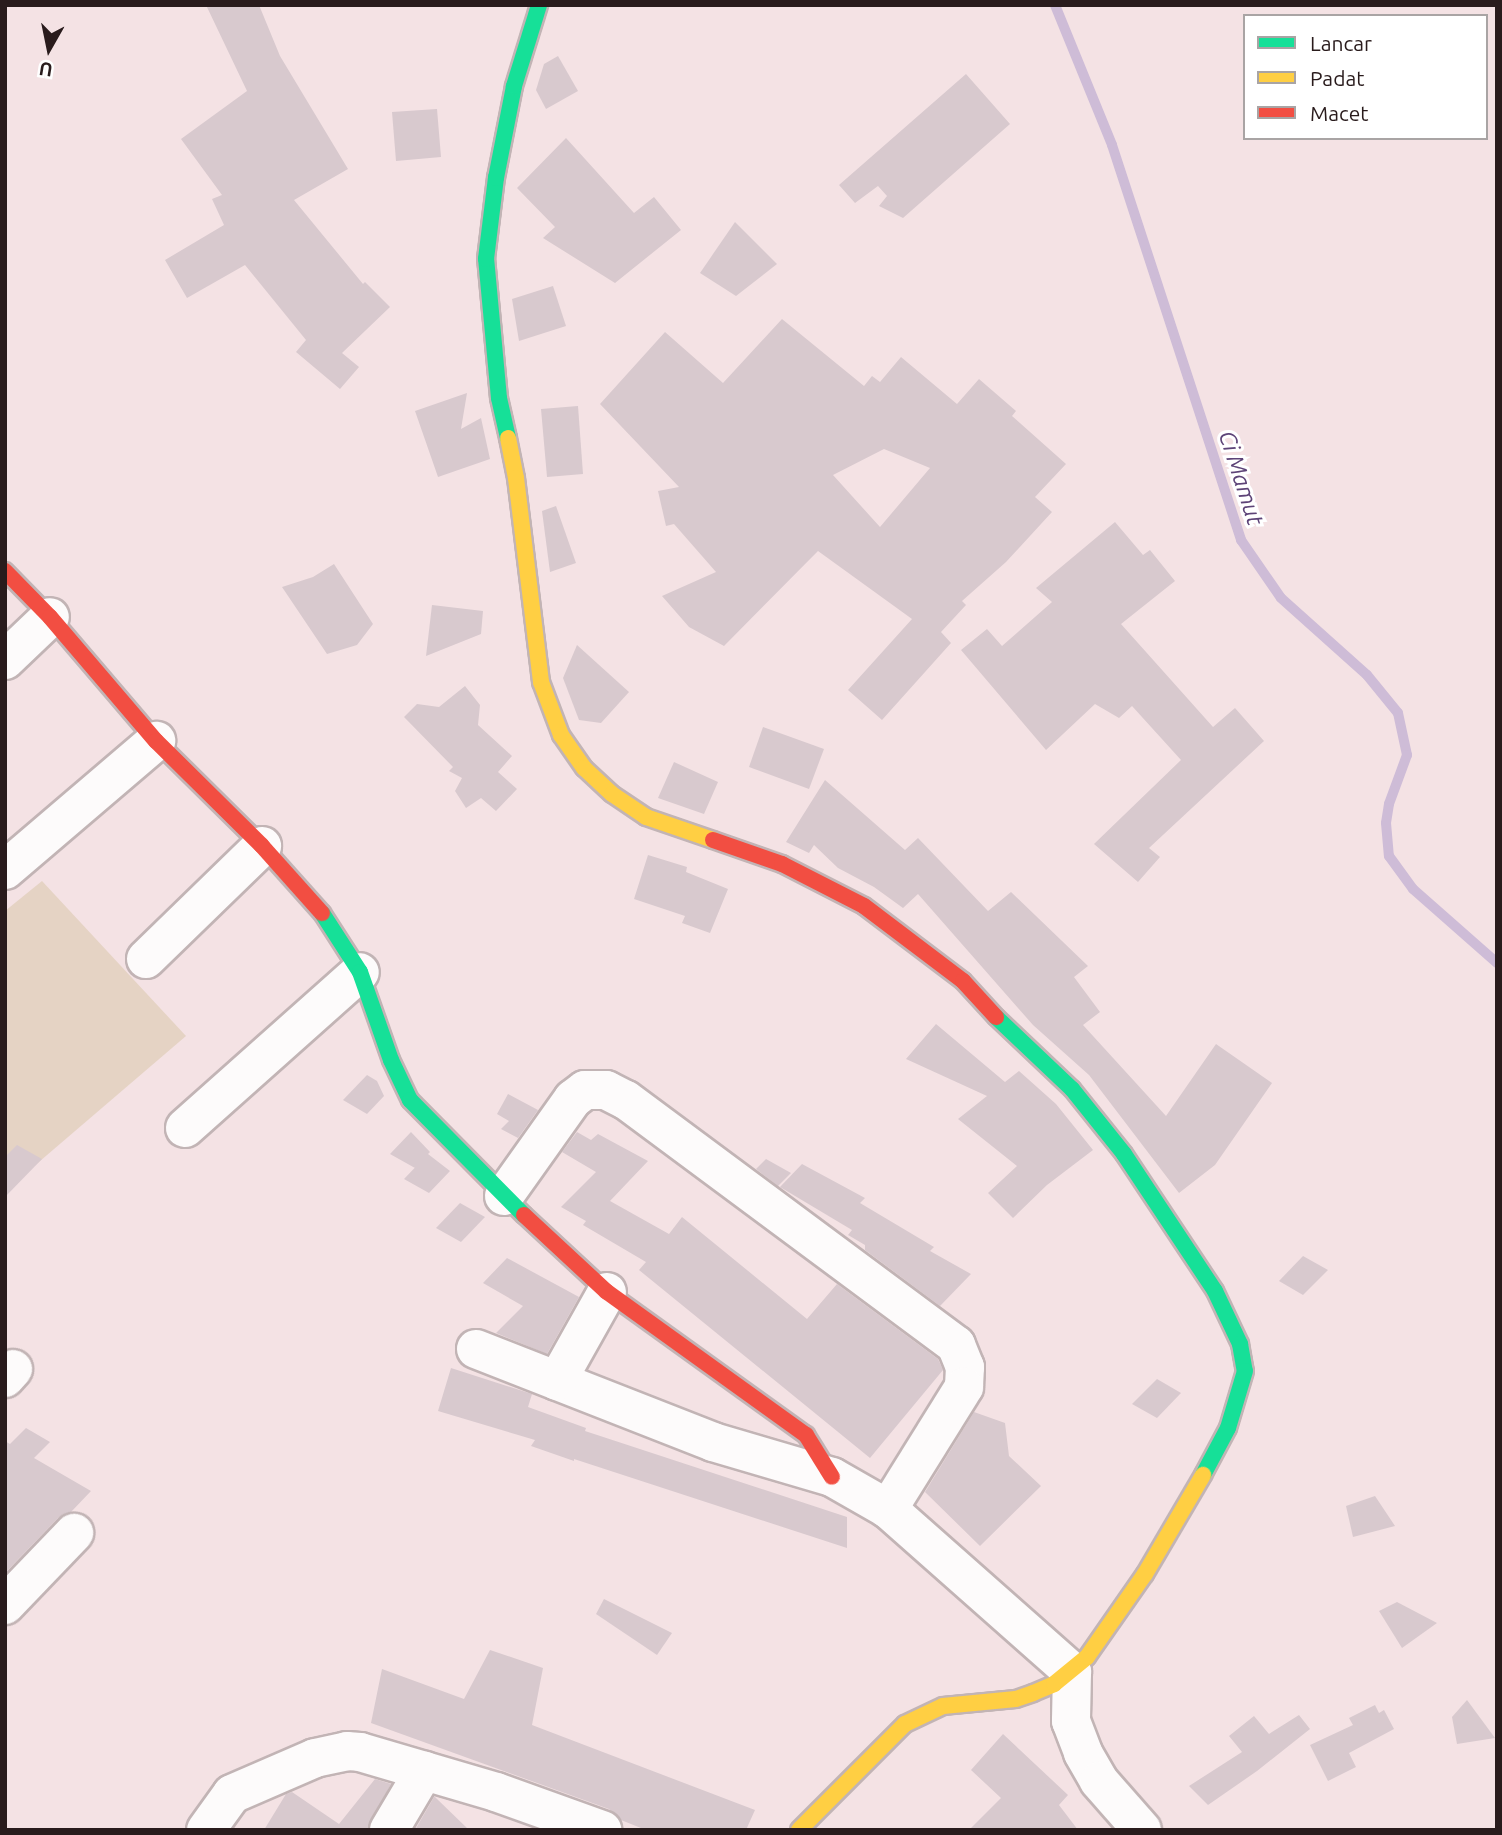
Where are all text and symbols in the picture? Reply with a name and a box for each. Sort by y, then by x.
north arrow [14,14,84,84]
legend [1243,14,1488,140]
text: Lancar [1310,31,1372,55]
text: U [37,58,54,82]
text: Padat [1310,66,1365,90]
text: Macet [1310,101,1369,125]
water label: Ci Mamut [1213,427,1269,529]

